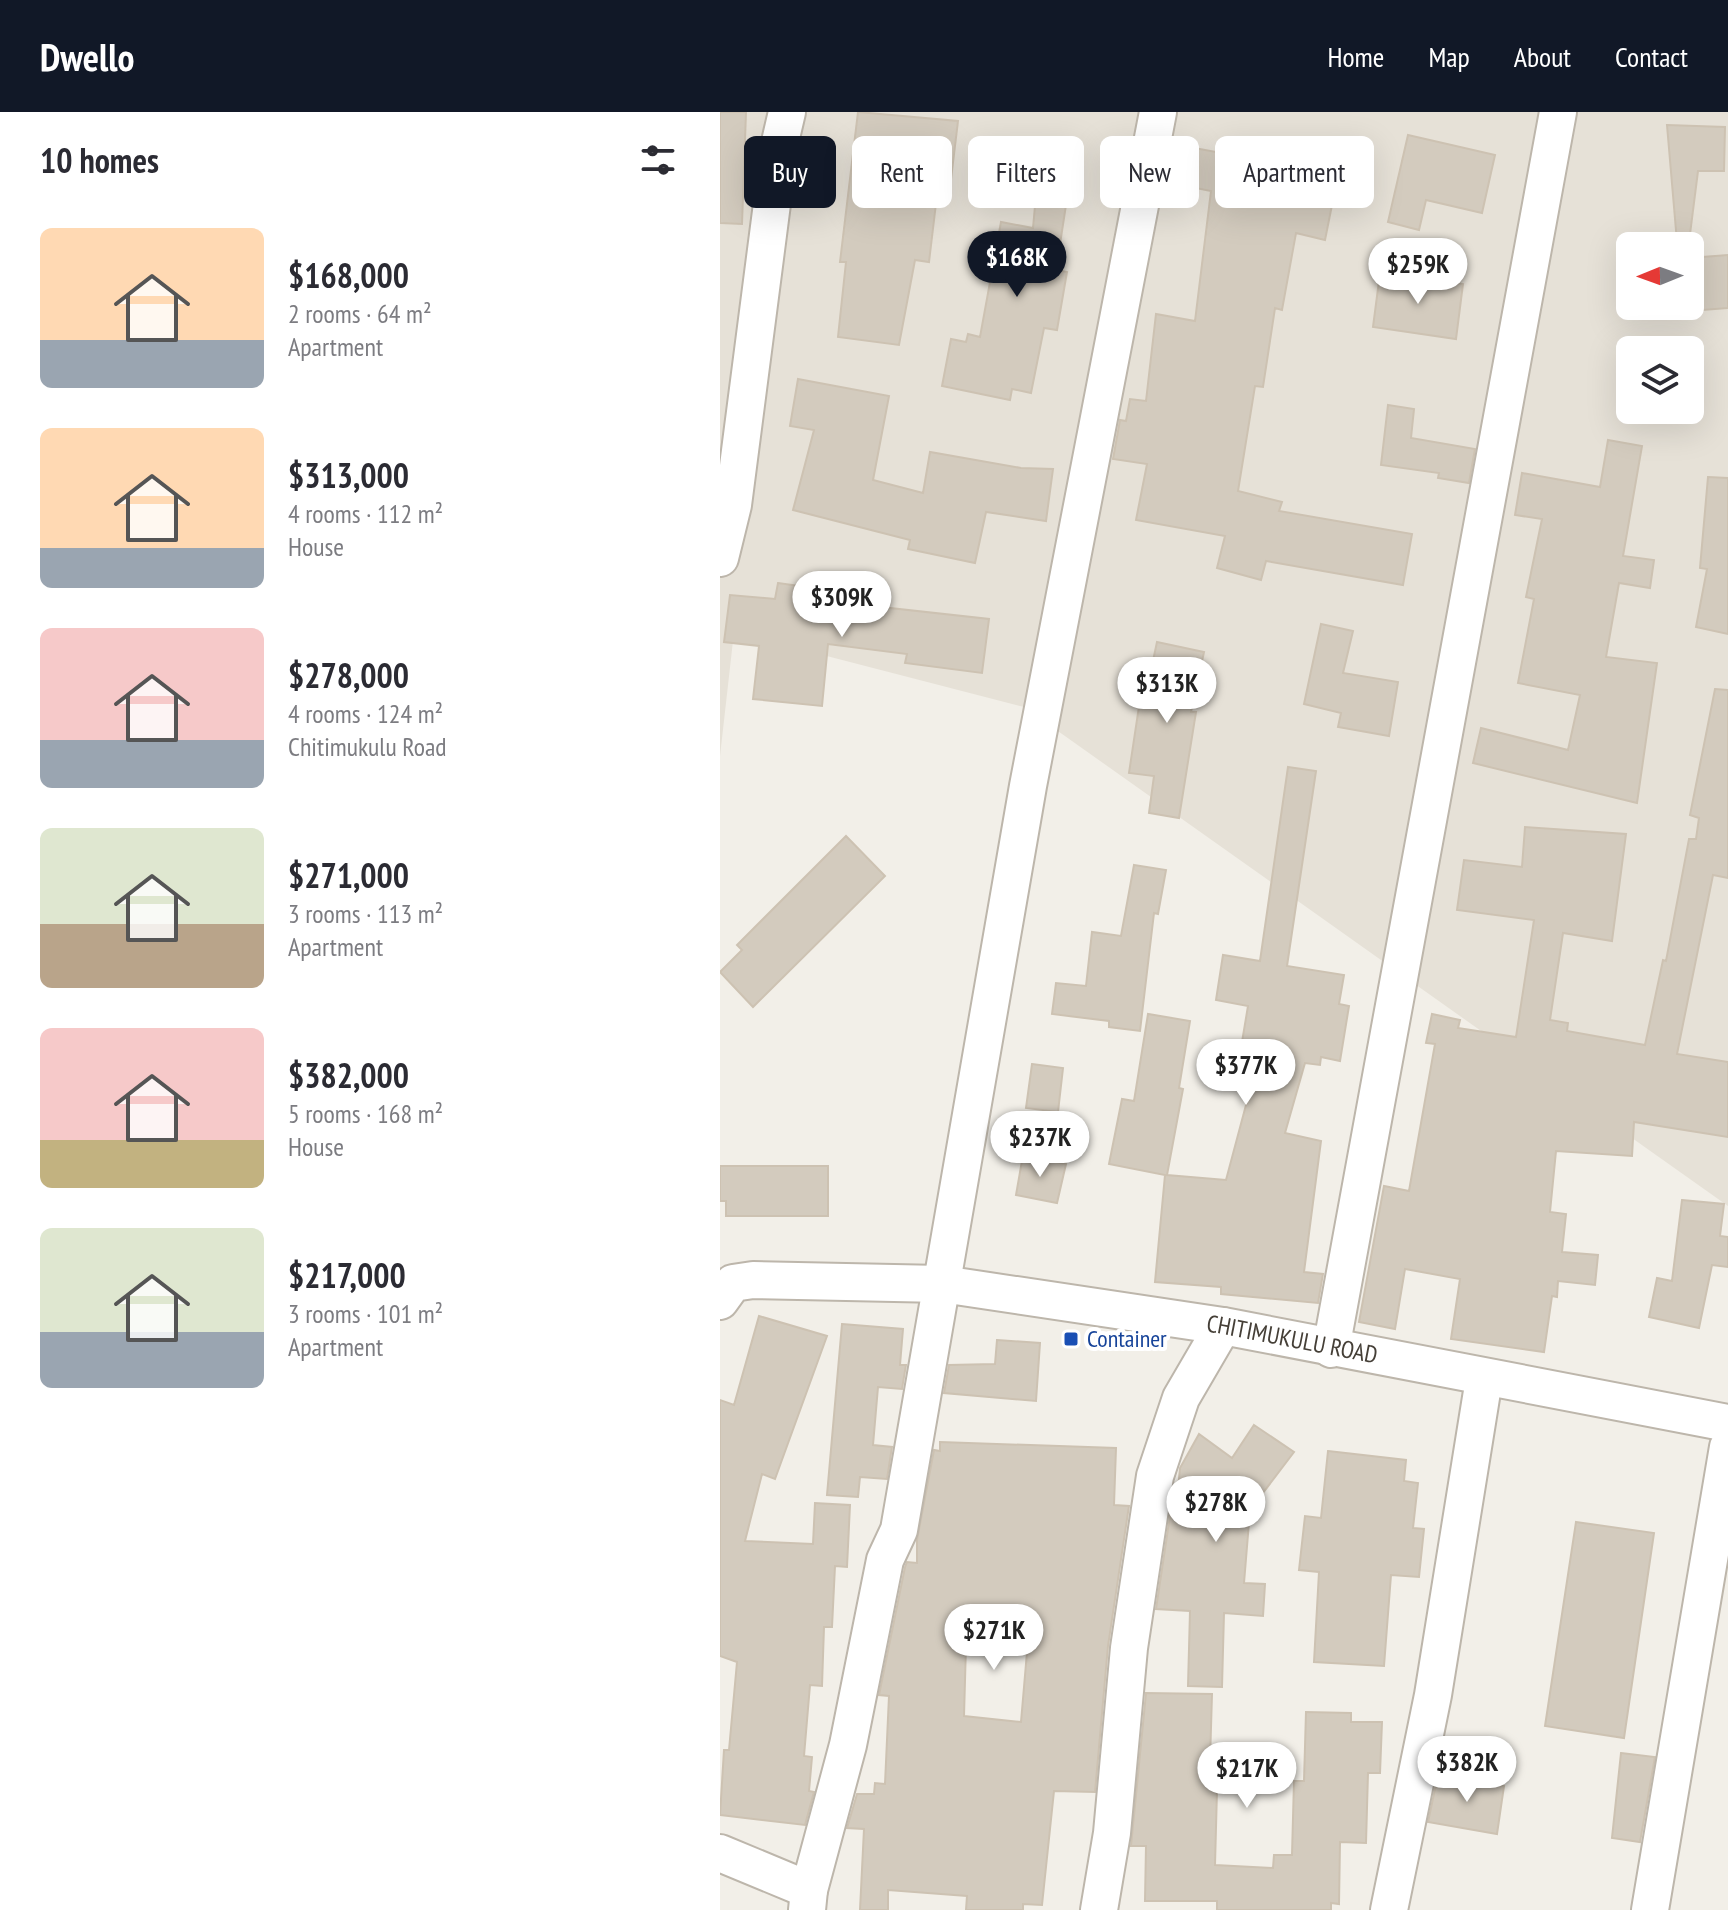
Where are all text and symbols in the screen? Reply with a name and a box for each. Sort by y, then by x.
text: Dwello [40,32,134,81]
text: Home [1328,38,1384,75]
text: Map [1428,38,1470,75]
text: About [1514,38,1571,75]
text: Contact [1615,38,1688,75]
chip: Buy [744,136,836,208]
chip: Rent [852,136,952,208]
chip: Filters [968,136,1084,208]
chip: New [1100,136,1199,208]
chip: Apartment [1215,136,1374,208]
text: 10 homes [40,138,159,182]
icon: filters [636,138,680,182]
pin: $168K [961,231,1073,299]
north arrow [1616,232,1704,320]
map controls [1616,232,1704,424]
pin: $259K [1362,238,1474,306]
text: $168K [985,240,1049,273]
text: $259K [1386,247,1450,280]
text: $168,000 [288,253,409,297]
icon: home [104,260,200,356]
text: 2 rooms · 64 m² [288,297,432,330]
text: Apartment [288,330,383,363]
button: layers [1616,336,1704,424]
text: $313,000 [288,453,409,497]
icon: home [104,460,200,556]
text: 4 rooms · 112 m² [288,497,443,530]
text: House [288,530,344,563]
pin: $309K [786,571,898,639]
text: $309K [810,580,874,613]
text: $278,000 [288,653,409,697]
pin: $313K [1111,657,1223,725]
icon: home [104,660,200,756]
text: $313K [1135,666,1199,699]
text: 4 rooms · 124 m² [288,697,443,730]
text: Chitimukulu Road [288,730,447,763]
text: $271,000 [288,853,409,897]
icon: home [104,860,200,956]
text: 3 rooms · 113 m² [288,897,443,930]
text: Apartment [288,930,383,963]
pin: $377K [1190,1039,1302,1107]
text: $377K [1214,1048,1278,1081]
text: $382,000 [288,1053,409,1097]
icon: home [104,1060,200,1156]
text: 5 rooms · 168 m² [288,1097,443,1130]
pin: $237K [984,1111,1096,1179]
text: $237K [1008,1120,1072,1153]
text: House [288,1130,344,1163]
text: $217,000 [288,1253,406,1297]
icon: home [104,1260,200,1356]
text: 3 rooms · 101 m² [288,1297,443,1330]
street label: CHITIMUKULU ROAD [1205,1308,1380,1370]
place label: Container [1087,1323,1167,1354]
text: Apartment [288,1330,383,1363]
marker: Container [1062,1330,1080,1348]
pin: $278K [1160,1476,1272,1544]
text: $278K [1184,1485,1248,1518]
pin: $271K [938,1604,1050,1672]
text: $271K [962,1613,1026,1646]
pin: $382K [1411,1736,1523,1804]
pin: $217K [1191,1742,1303,1810]
text: $382K [1435,1745,1499,1778]
text: $217K [1215,1751,1279,1784]

